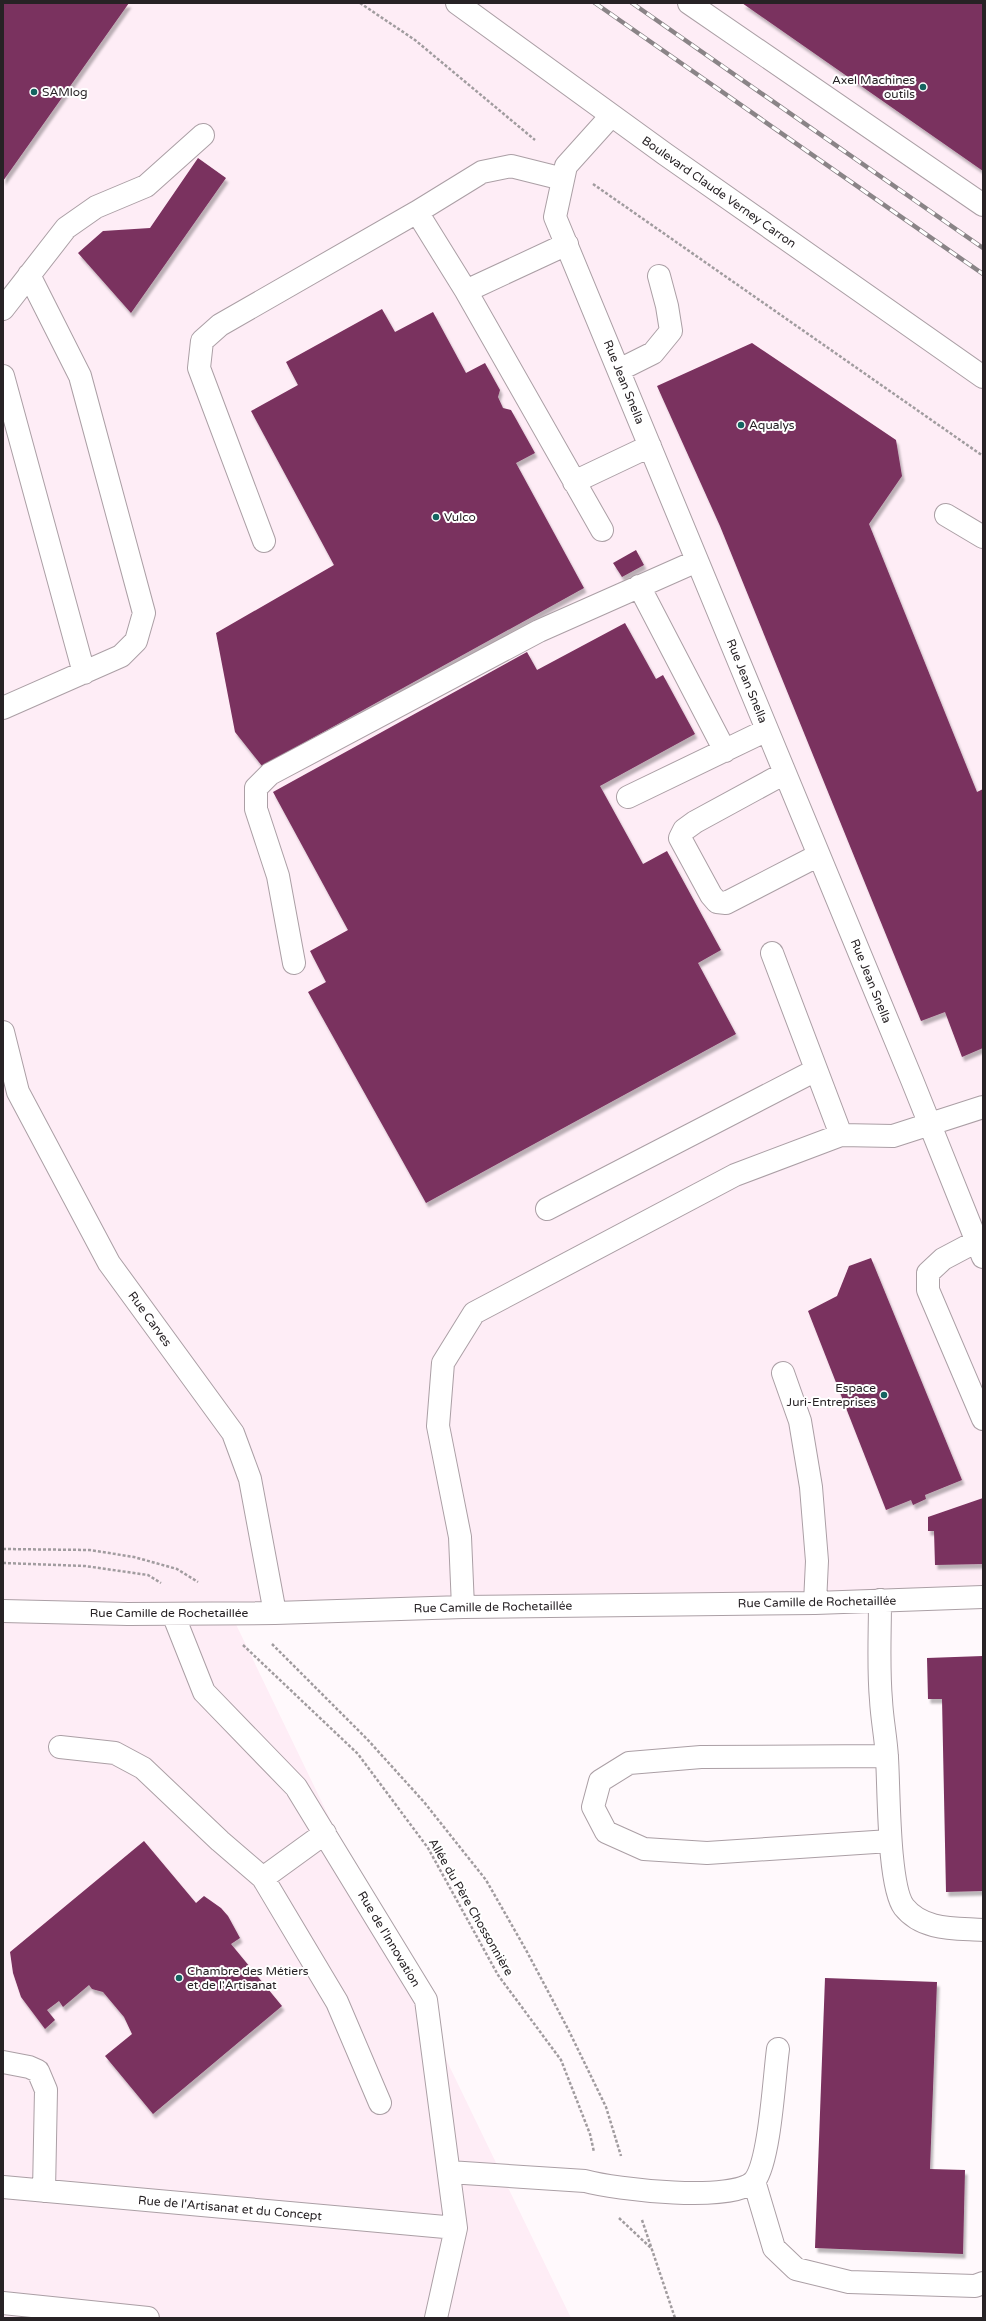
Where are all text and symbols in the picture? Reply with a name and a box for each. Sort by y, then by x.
place label: Axel Machines outils [832,73,915,101]
marker: Axel Machines outils [918,82,928,92]
place label: SAMlog [42,85,88,99]
marker: SAMlog [29,87,39,97]
street label: Boulevard Claude Verney Carron [639,133,799,251]
street label: Rue Jean Snella [601,338,647,426]
place label: Aqualys [749,418,795,432]
marker: Aqualys [736,420,746,430]
place label: Vulco [444,510,476,524]
marker: Vulco [431,512,441,522]
street label: Rue Jean Snella [724,637,770,725]
street label: Rue Jean Snella [848,937,894,1025]
street label: Rue Carves [125,1289,175,1349]
place label: Espace Juri-Entreprises [787,1381,876,1409]
marker: Espace Juri-Entreprises [879,1390,889,1400]
street label: Rue Camille de Rochetaillée [738,1594,897,1610]
street label: Rue Camille de Rochetaillée [414,1599,573,1615]
street label: Rue Camille de Rochetaillée [90,1606,248,1620]
street label: Allée du Père Chossonnière [426,1836,516,1978]
street label: Rue de l'Innovation [355,1889,423,1989]
place label: Chambre des Métiers et de l'Artisanat [187,1964,309,1992]
marker: Chambre des Métiers et de l'Artisanat [174,1973,184,1983]
street label: Rue de l'Artisanat et du Concept [137,2193,323,2223]

